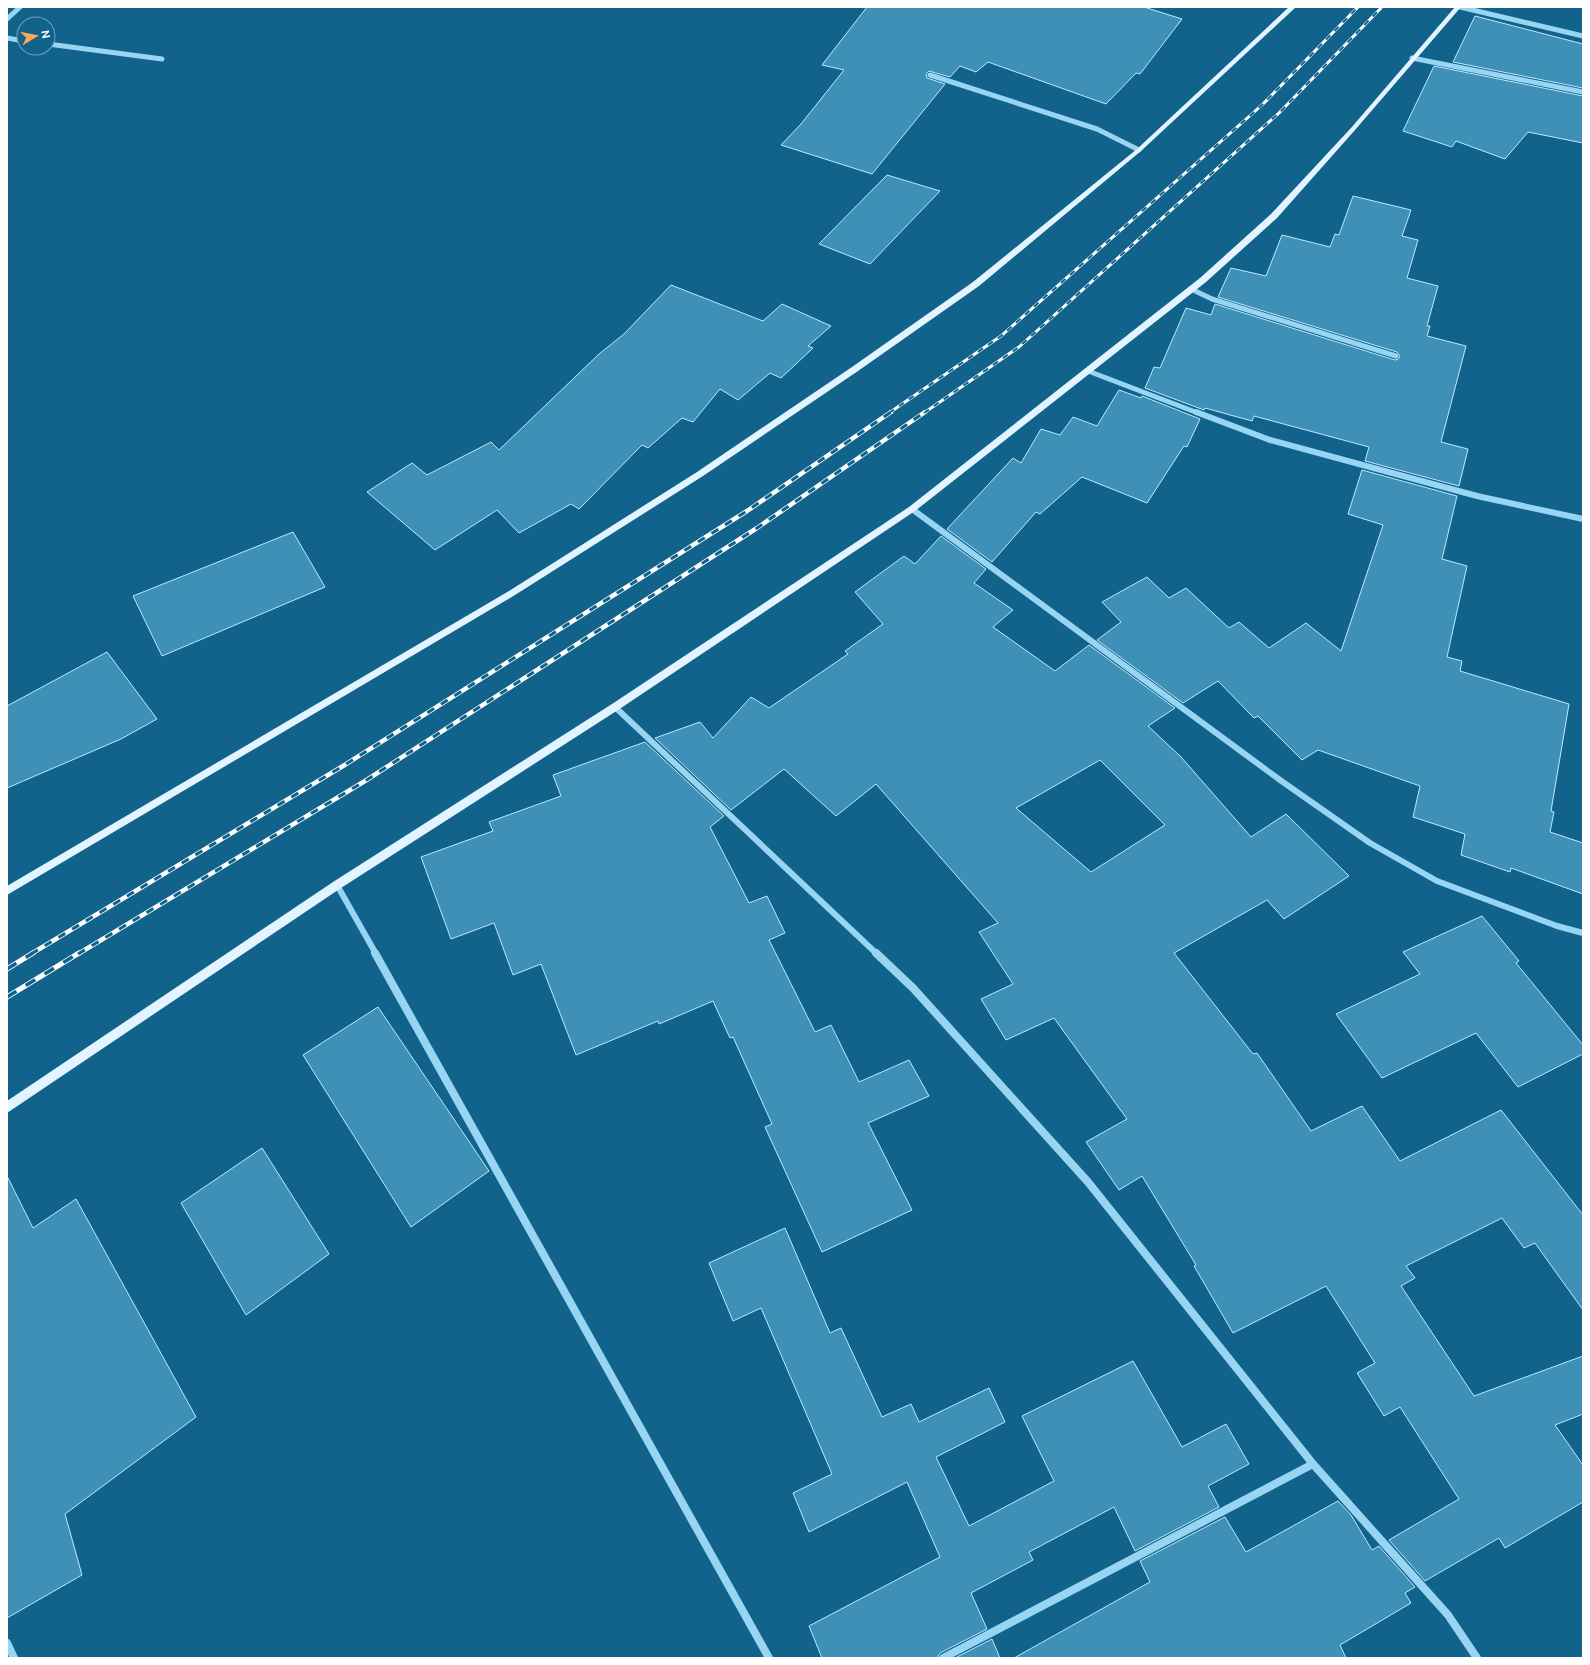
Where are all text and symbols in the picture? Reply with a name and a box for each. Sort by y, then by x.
north arrow [16,16,56,56]
text: N [38,29,53,39]

